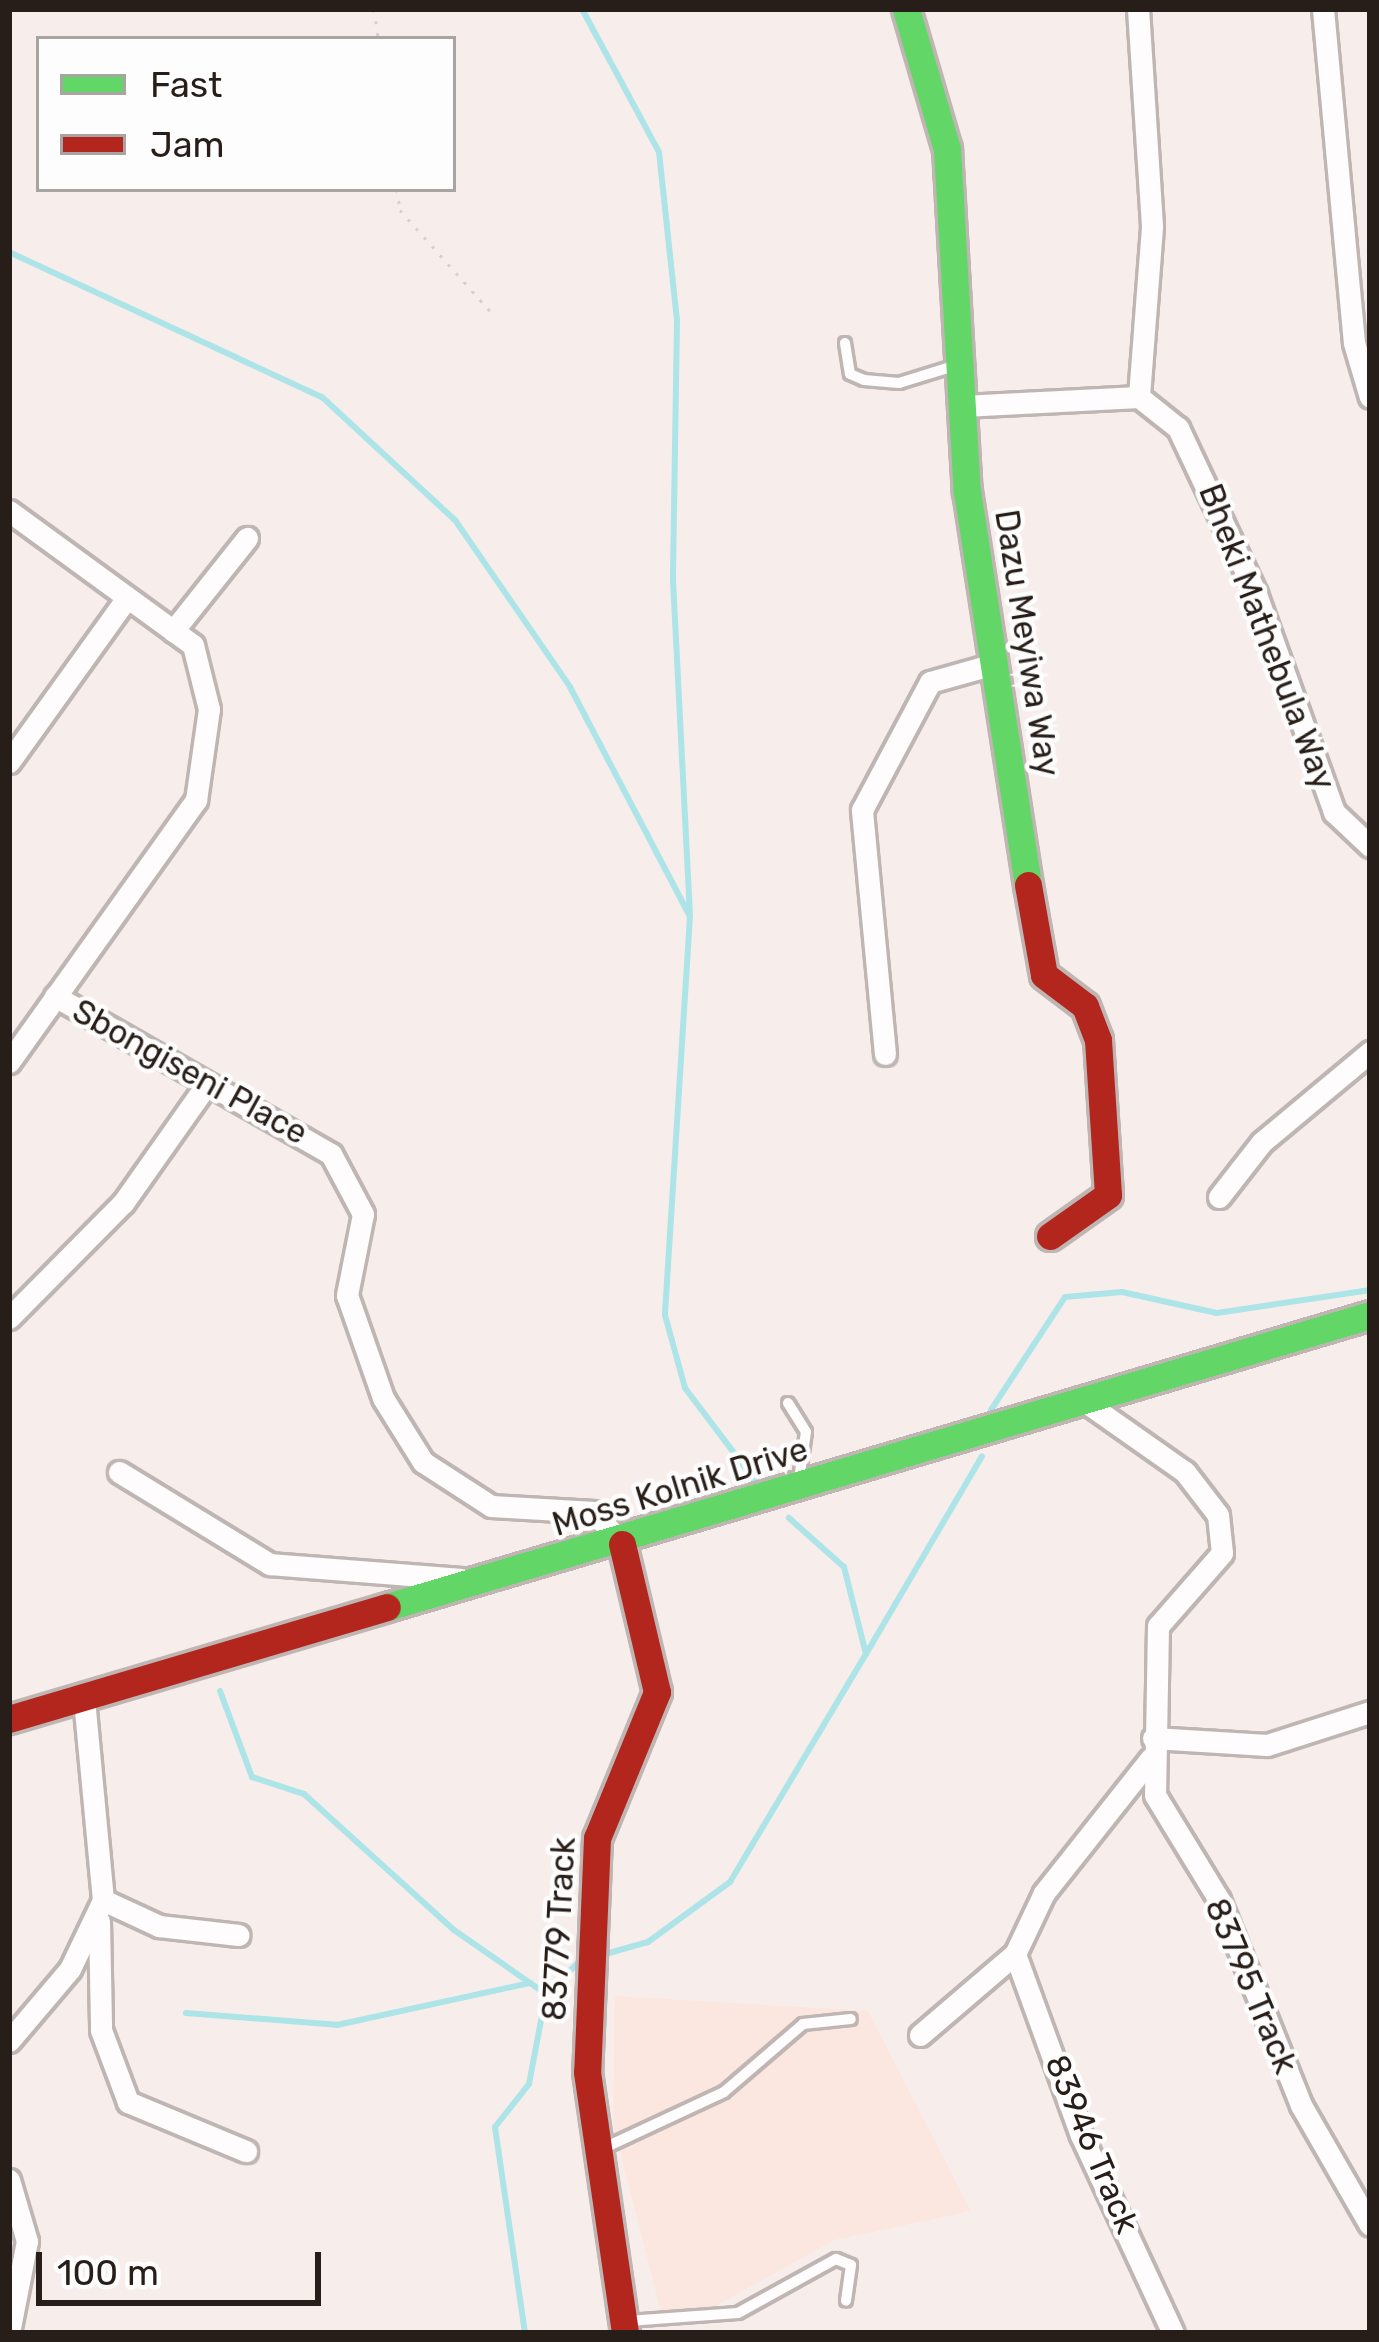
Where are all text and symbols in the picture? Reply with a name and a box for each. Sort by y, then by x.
legend [36,36,456,192]
text: Fast [150,63,222,106]
text: Jam [150,123,225,166]
street label: Bheki Mathebula Way [1190,478,1344,796]
street label: Dazu Meyiwa Way [986,507,1068,779]
street label: Sbongiseni Place [66,991,314,1153]
street label: Moss Kolnik Drive [547,1429,813,1545]
street label: 83779 Track [534,1836,584,2022]
street label: 83795 Track [1196,1892,1306,2080]
street label: 83946 Track [1037,2049,1147,2239]
scale bar [42,2228,327,2302]
text: 100 m [57,2251,159,2294]

